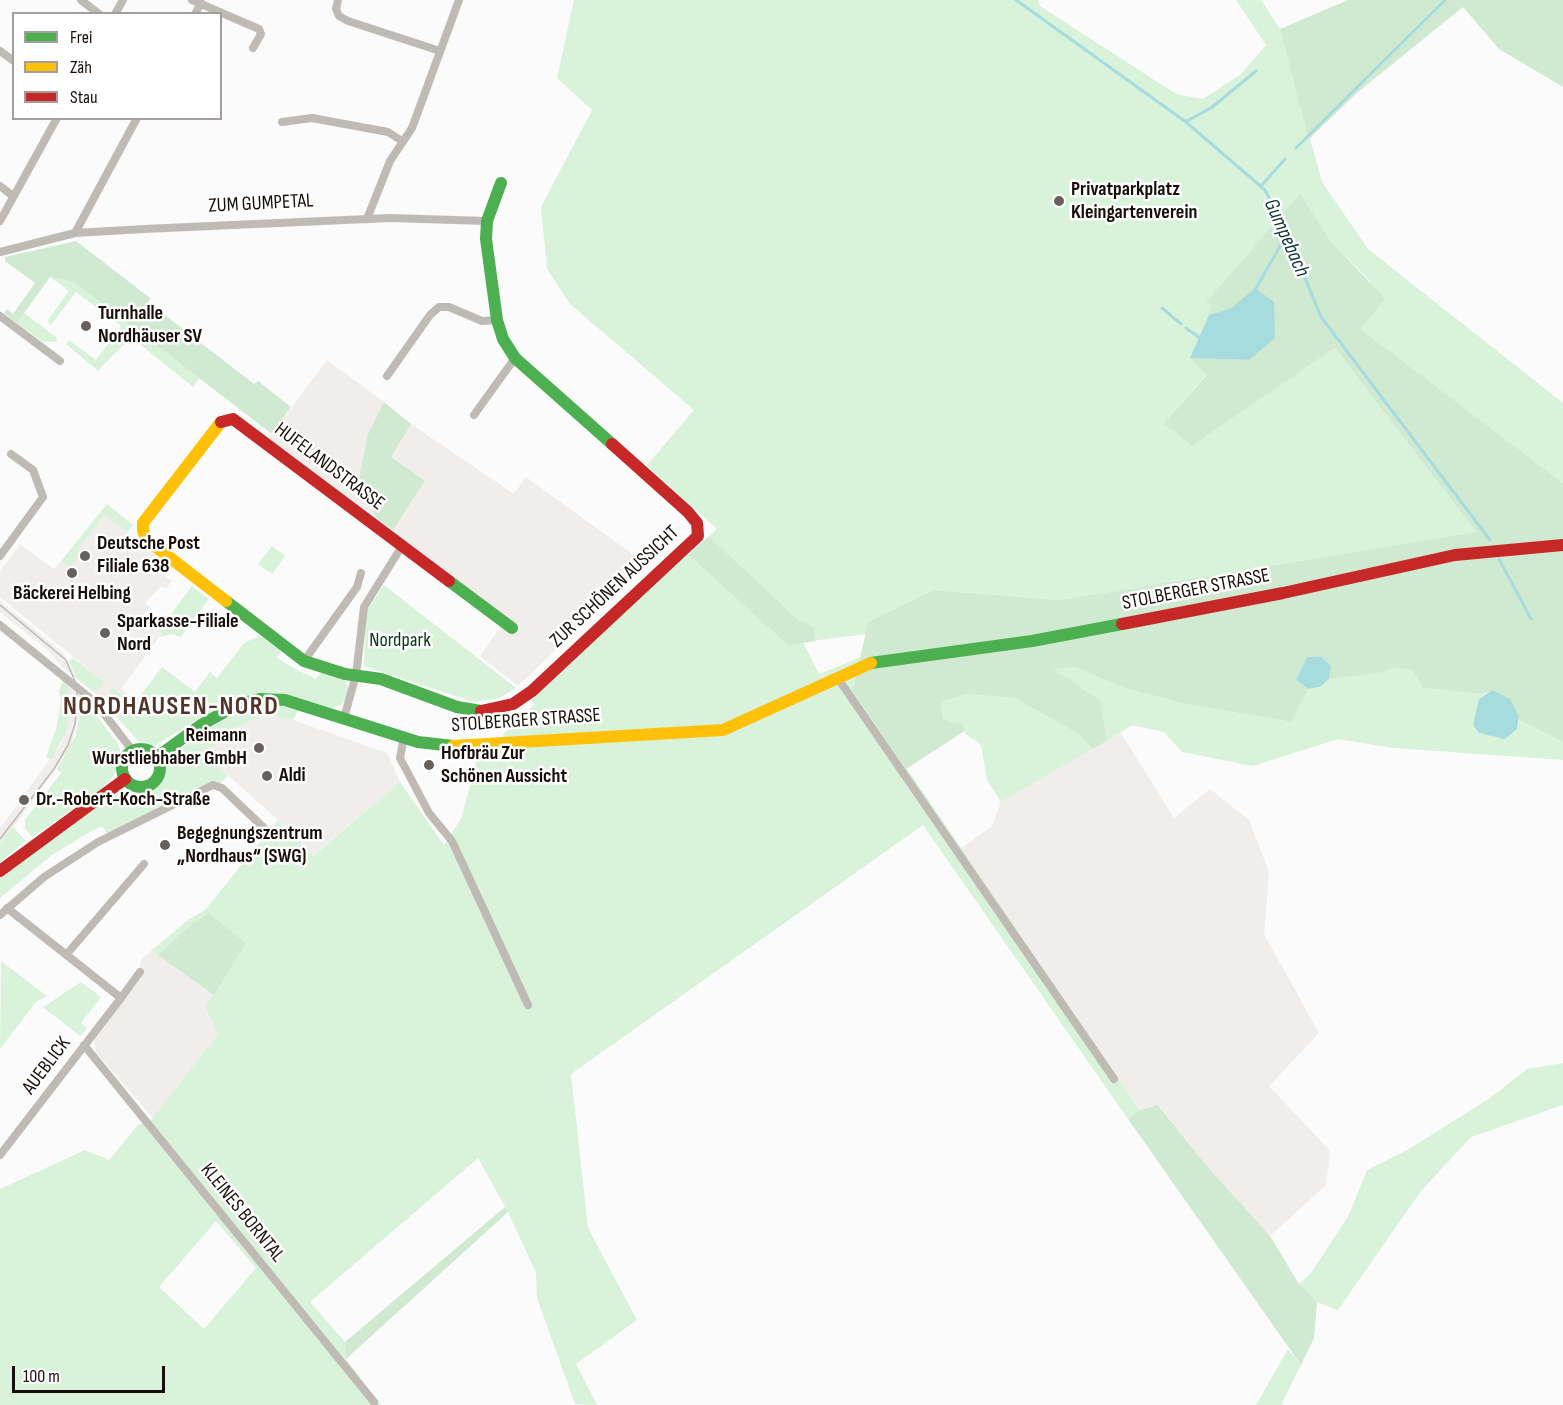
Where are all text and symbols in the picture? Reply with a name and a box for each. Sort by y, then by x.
legend [12,12,222,120]
text: Frei [70,27,92,48]
text: Zäh [70,57,92,78]
text: Stau [70,87,98,108]
place label: Privatparkplatz Kleingartenverein [1071,178,1197,225]
street label: ZUM GUMPETAL [208,189,314,219]
marker: Privatparkplatz Kleingartenverein [1052,194,1066,208]
water label: Gumpebach [1258,195,1314,281]
place label: Turnhalle Nordhäuser SV [98,302,202,349]
marker: Turnhalle Nordhäuser SV [79,319,93,333]
street label: HUFELANDSTRASSE [269,418,389,516]
street label: ZUR SCHÖNEN AUSSICHT [545,521,685,653]
place label: Deutsche Post Filiale 638 [97,532,200,579]
marker: Deutsche Post Filiale 638 [78,549,92,563]
street label: STOLBERGER STRASSE [1120,564,1272,616]
marker: Bäckerei Helbing [65,566,79,580]
place label: Bäckerei Helbing [13,582,131,606]
place label: Sparkasse-Filiale Nord [117,610,239,657]
marker: Sparkasse-Filiale Nord [98,626,112,640]
park label: Nordpark [369,629,431,653]
district label: NORDHAUSEN-NORD [63,691,279,723]
street label: STOLBERGER STRASSE [451,704,601,738]
place label: Reimann Wurstliebhaber GmbH [92,724,247,771]
marker: Reimann Wurstliebhaber GmbH [252,741,266,755]
place label: Hofbräu Zur Schönen Aussicht [441,742,567,789]
marker: Hofbräu Zur Schönen Aussicht [422,758,436,772]
place label: Aldi [279,764,306,788]
marker: Aldi [260,769,274,783]
place label: Dr.-Robert-Koch-Straße [36,788,210,812]
marker: Dr.-Robert-Koch-Straße [17,793,31,807]
place label: Begegnungszentrum „Nordhaus“ (SWG) [177,822,322,869]
marker: Begegnungszentrum „Nordhaus“ (SWG) [158,838,172,852]
street label: AUEBLICK [18,1033,76,1099]
street label: KLEINES BORNTAL [195,1159,289,1267]
scale bar [15,1354,168,1392]
text: 100 m [23,1366,60,1387]

